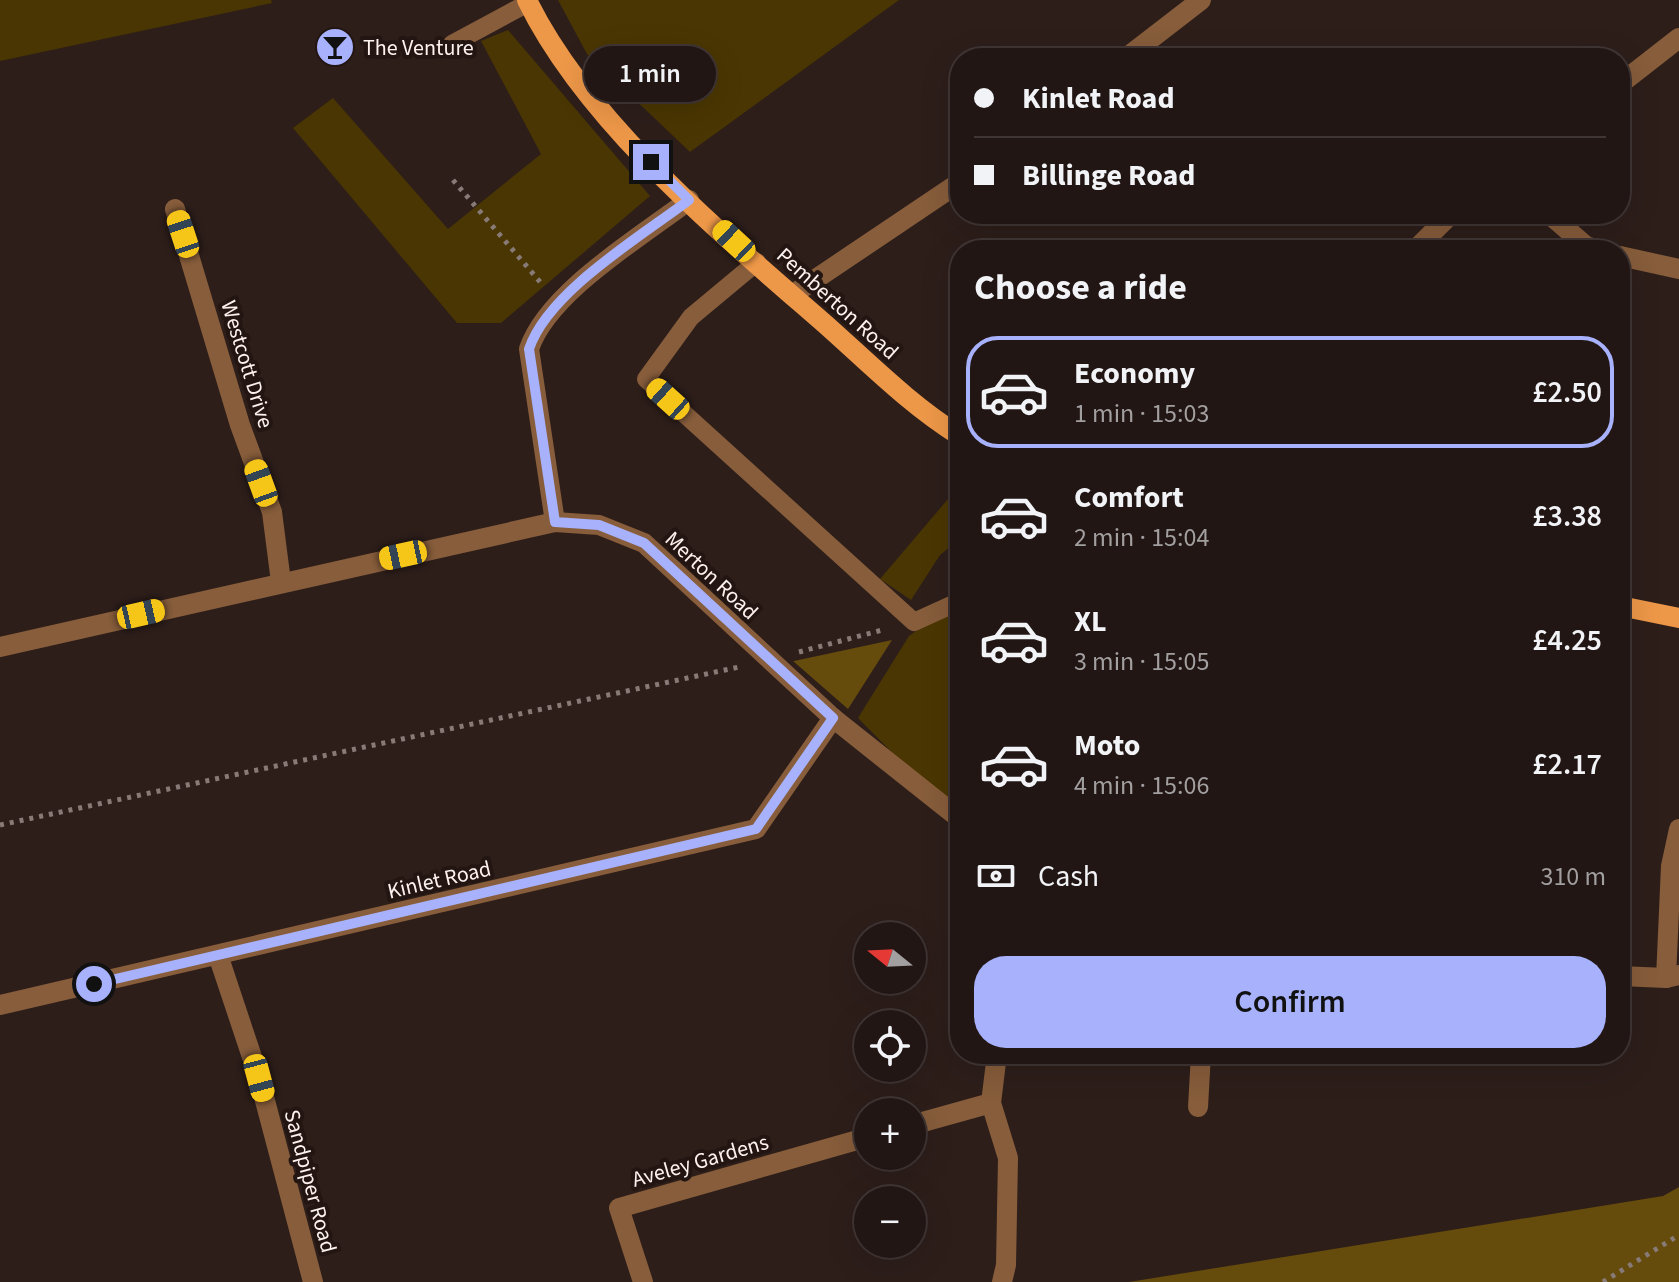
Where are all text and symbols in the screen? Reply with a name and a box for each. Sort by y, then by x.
bar icon: The Venture [314,26,356,68]
place label: The Venture [363,32,474,64]
callout: 1 min [585,46,717,102]
text: 1 min [619,55,681,92]
text: Kinlet Road [1022,77,1175,120]
route end [633,144,669,180]
text: Billinge Road [1022,154,1195,197]
car [164,207,202,261]
car [708,216,760,266]
street label: Pemberton Road [769,240,905,367]
text: Choose a ride [974,262,1187,313]
street label: Westcott Drive [212,297,282,432]
text: Economy [1074,352,1195,395]
icon: car [978,356,1050,428]
text: £2.50 [1532,371,1602,414]
car [642,374,694,424]
text: 1 min · 15:03 [1074,395,1209,432]
car [242,456,280,510]
text: Comfort [1074,476,1184,519]
icon: car [978,480,1050,552]
text: £3.38 [1532,495,1602,538]
text: 2 min · 15:04 [1074,519,1209,556]
street label: Merton Road [658,524,765,627]
car [377,538,429,572]
car [115,597,167,631]
text: XL [1074,600,1107,643]
icon: car [978,604,1050,676]
text: £4.25 [1532,619,1602,662]
text: 3 min · 15:05 [1074,643,1209,680]
text: Moto [1074,724,1140,767]
icon: car [978,728,1050,800]
text: £2.17 [1532,743,1602,786]
text: 4 min · 15:06 [1074,767,1209,804]
street label: Kinlet Road [384,853,494,907]
icon: cash [974,854,1018,898]
text: Cash [1038,855,1099,898]
text: 310 m [1540,858,1606,895]
north arrow [854,922,926,994]
map controls [854,922,926,1258]
button: Confirm [974,956,1606,1048]
route start [76,966,112,1002]
button: locate [854,1010,926,1082]
car [241,1052,277,1104]
button: + [854,1098,926,1170]
street label: Sandpiper Road [276,1106,345,1256]
street label: Aveley Gardens [628,1126,772,1196]
button: − [854,1186,926,1258]

